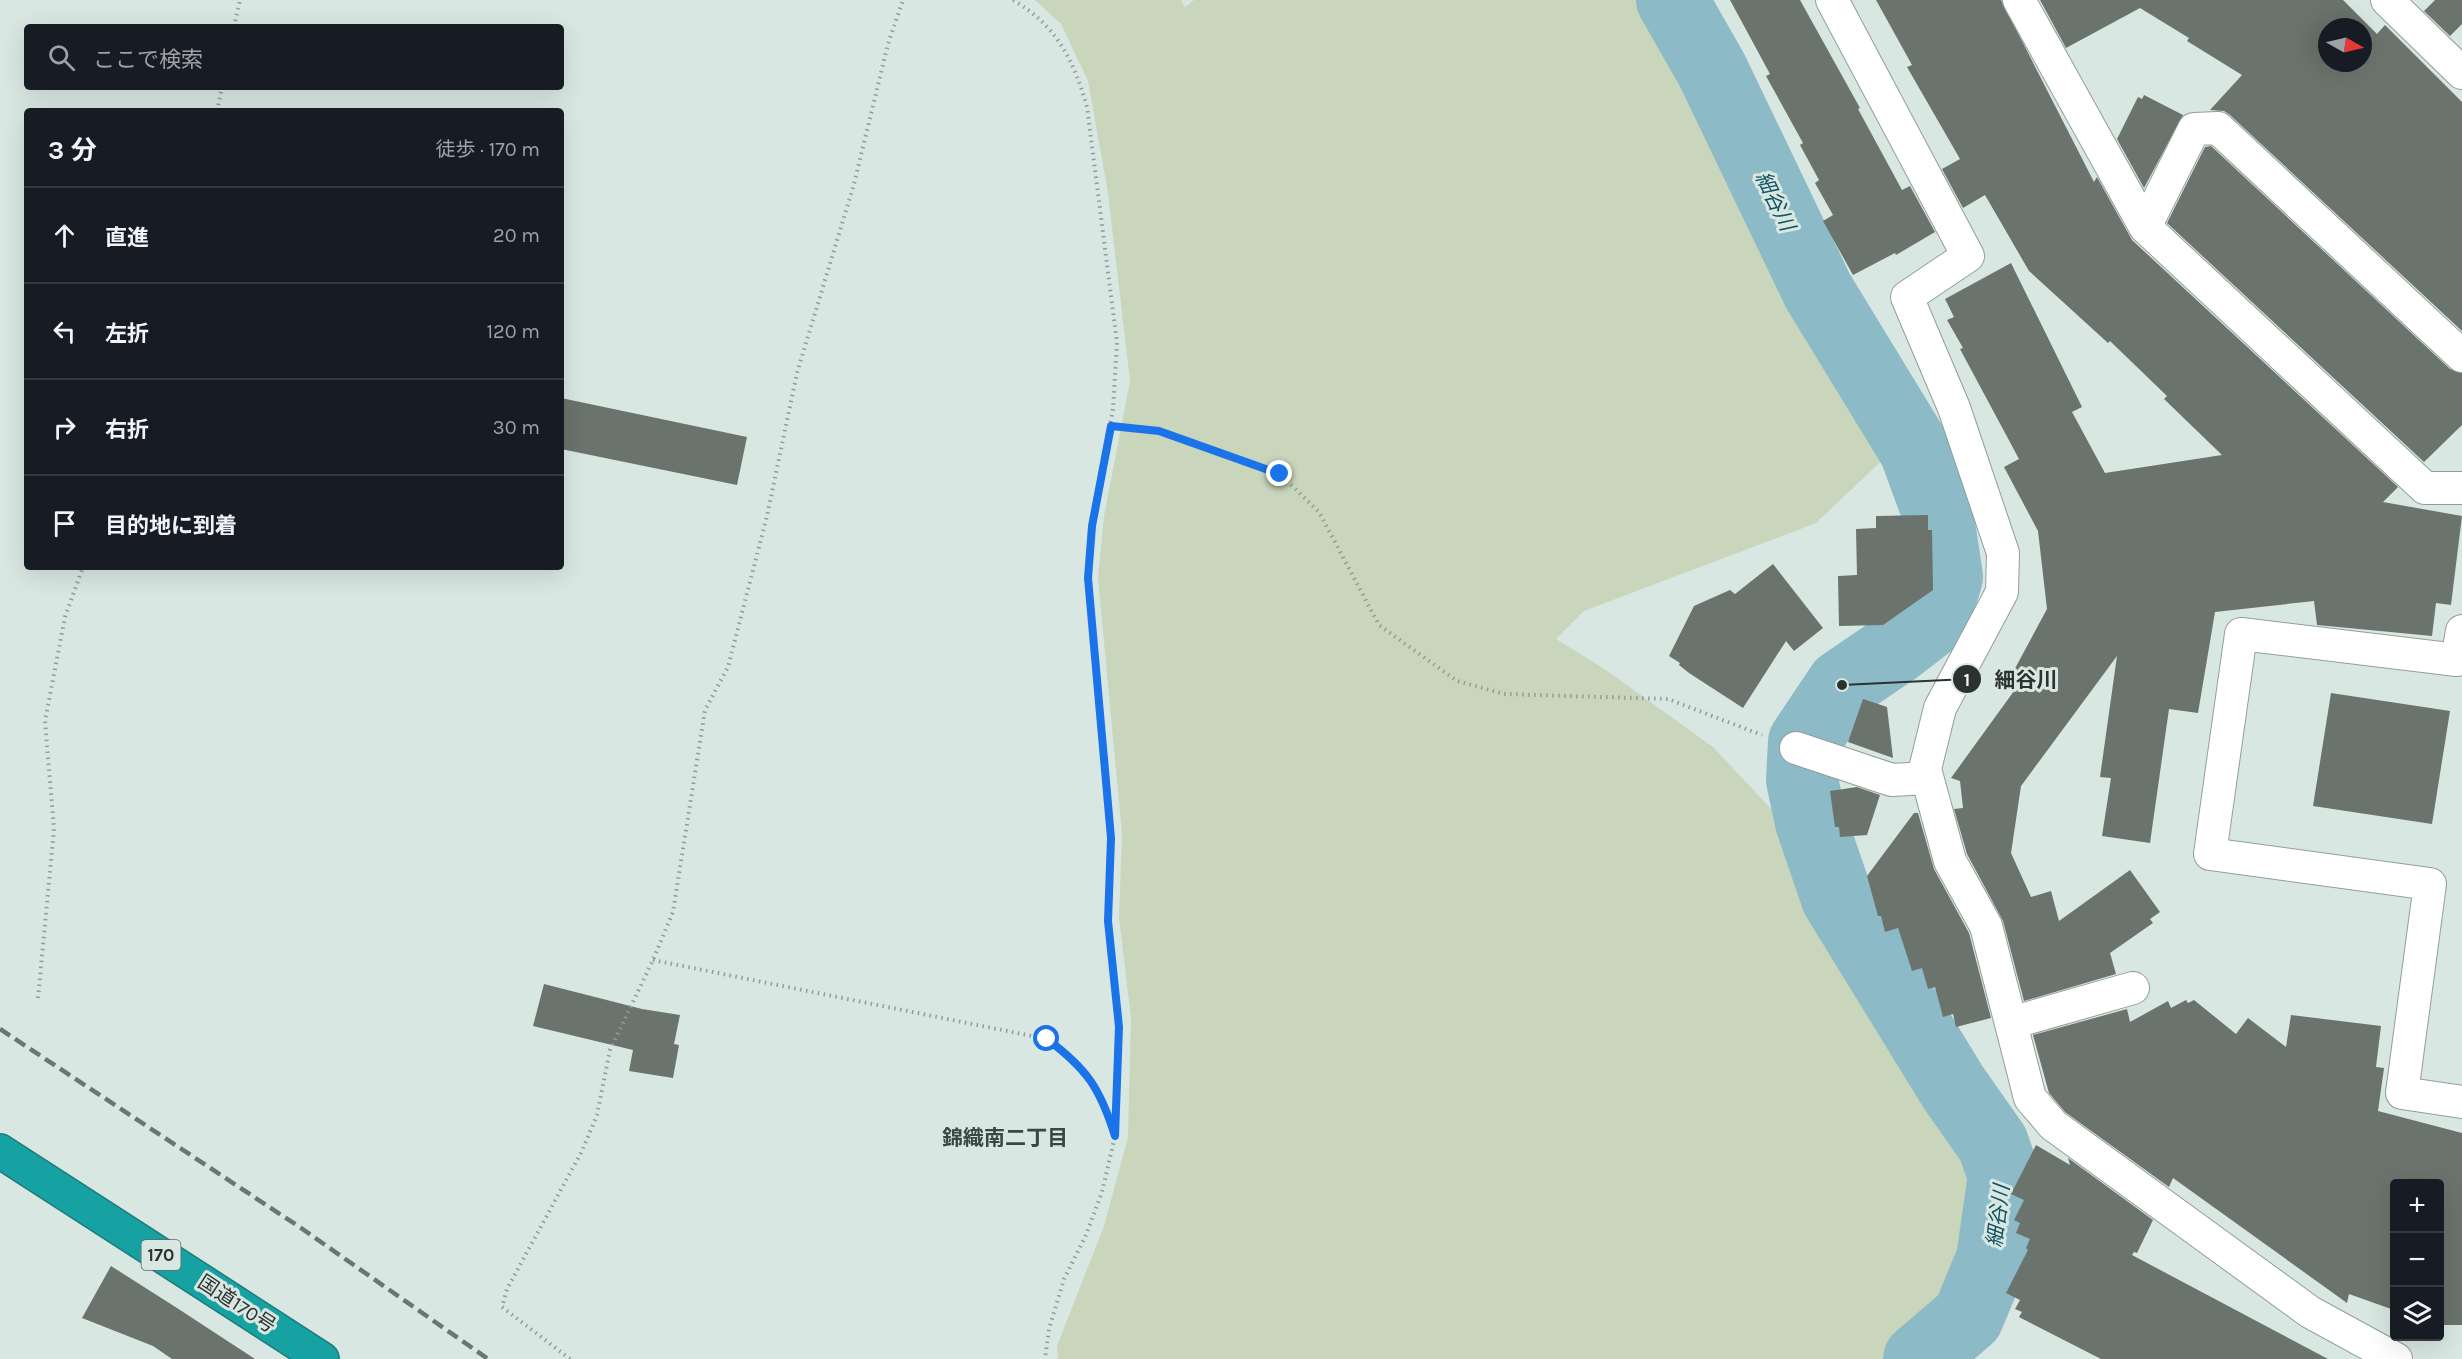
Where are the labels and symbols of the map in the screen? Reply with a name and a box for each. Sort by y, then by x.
north arrow [2318,18,2372,72]
water label: 細谷川 [1750,167,1800,236]
route end [1266,460,1292,486]
callout: 細谷川 [1952,660,2069,699]
text: 細谷川 [1995,668,2058,692]
text: 1 [1964,669,1970,691]
route start [1033,1025,1059,1051]
district label: 錦織南二丁目 [942,1126,1068,1150]
water label: 細谷川 [1982,1181,2014,1249]
road number: 170 [142,1240,180,1270]
street label: 国道170号 [194,1270,280,1338]

